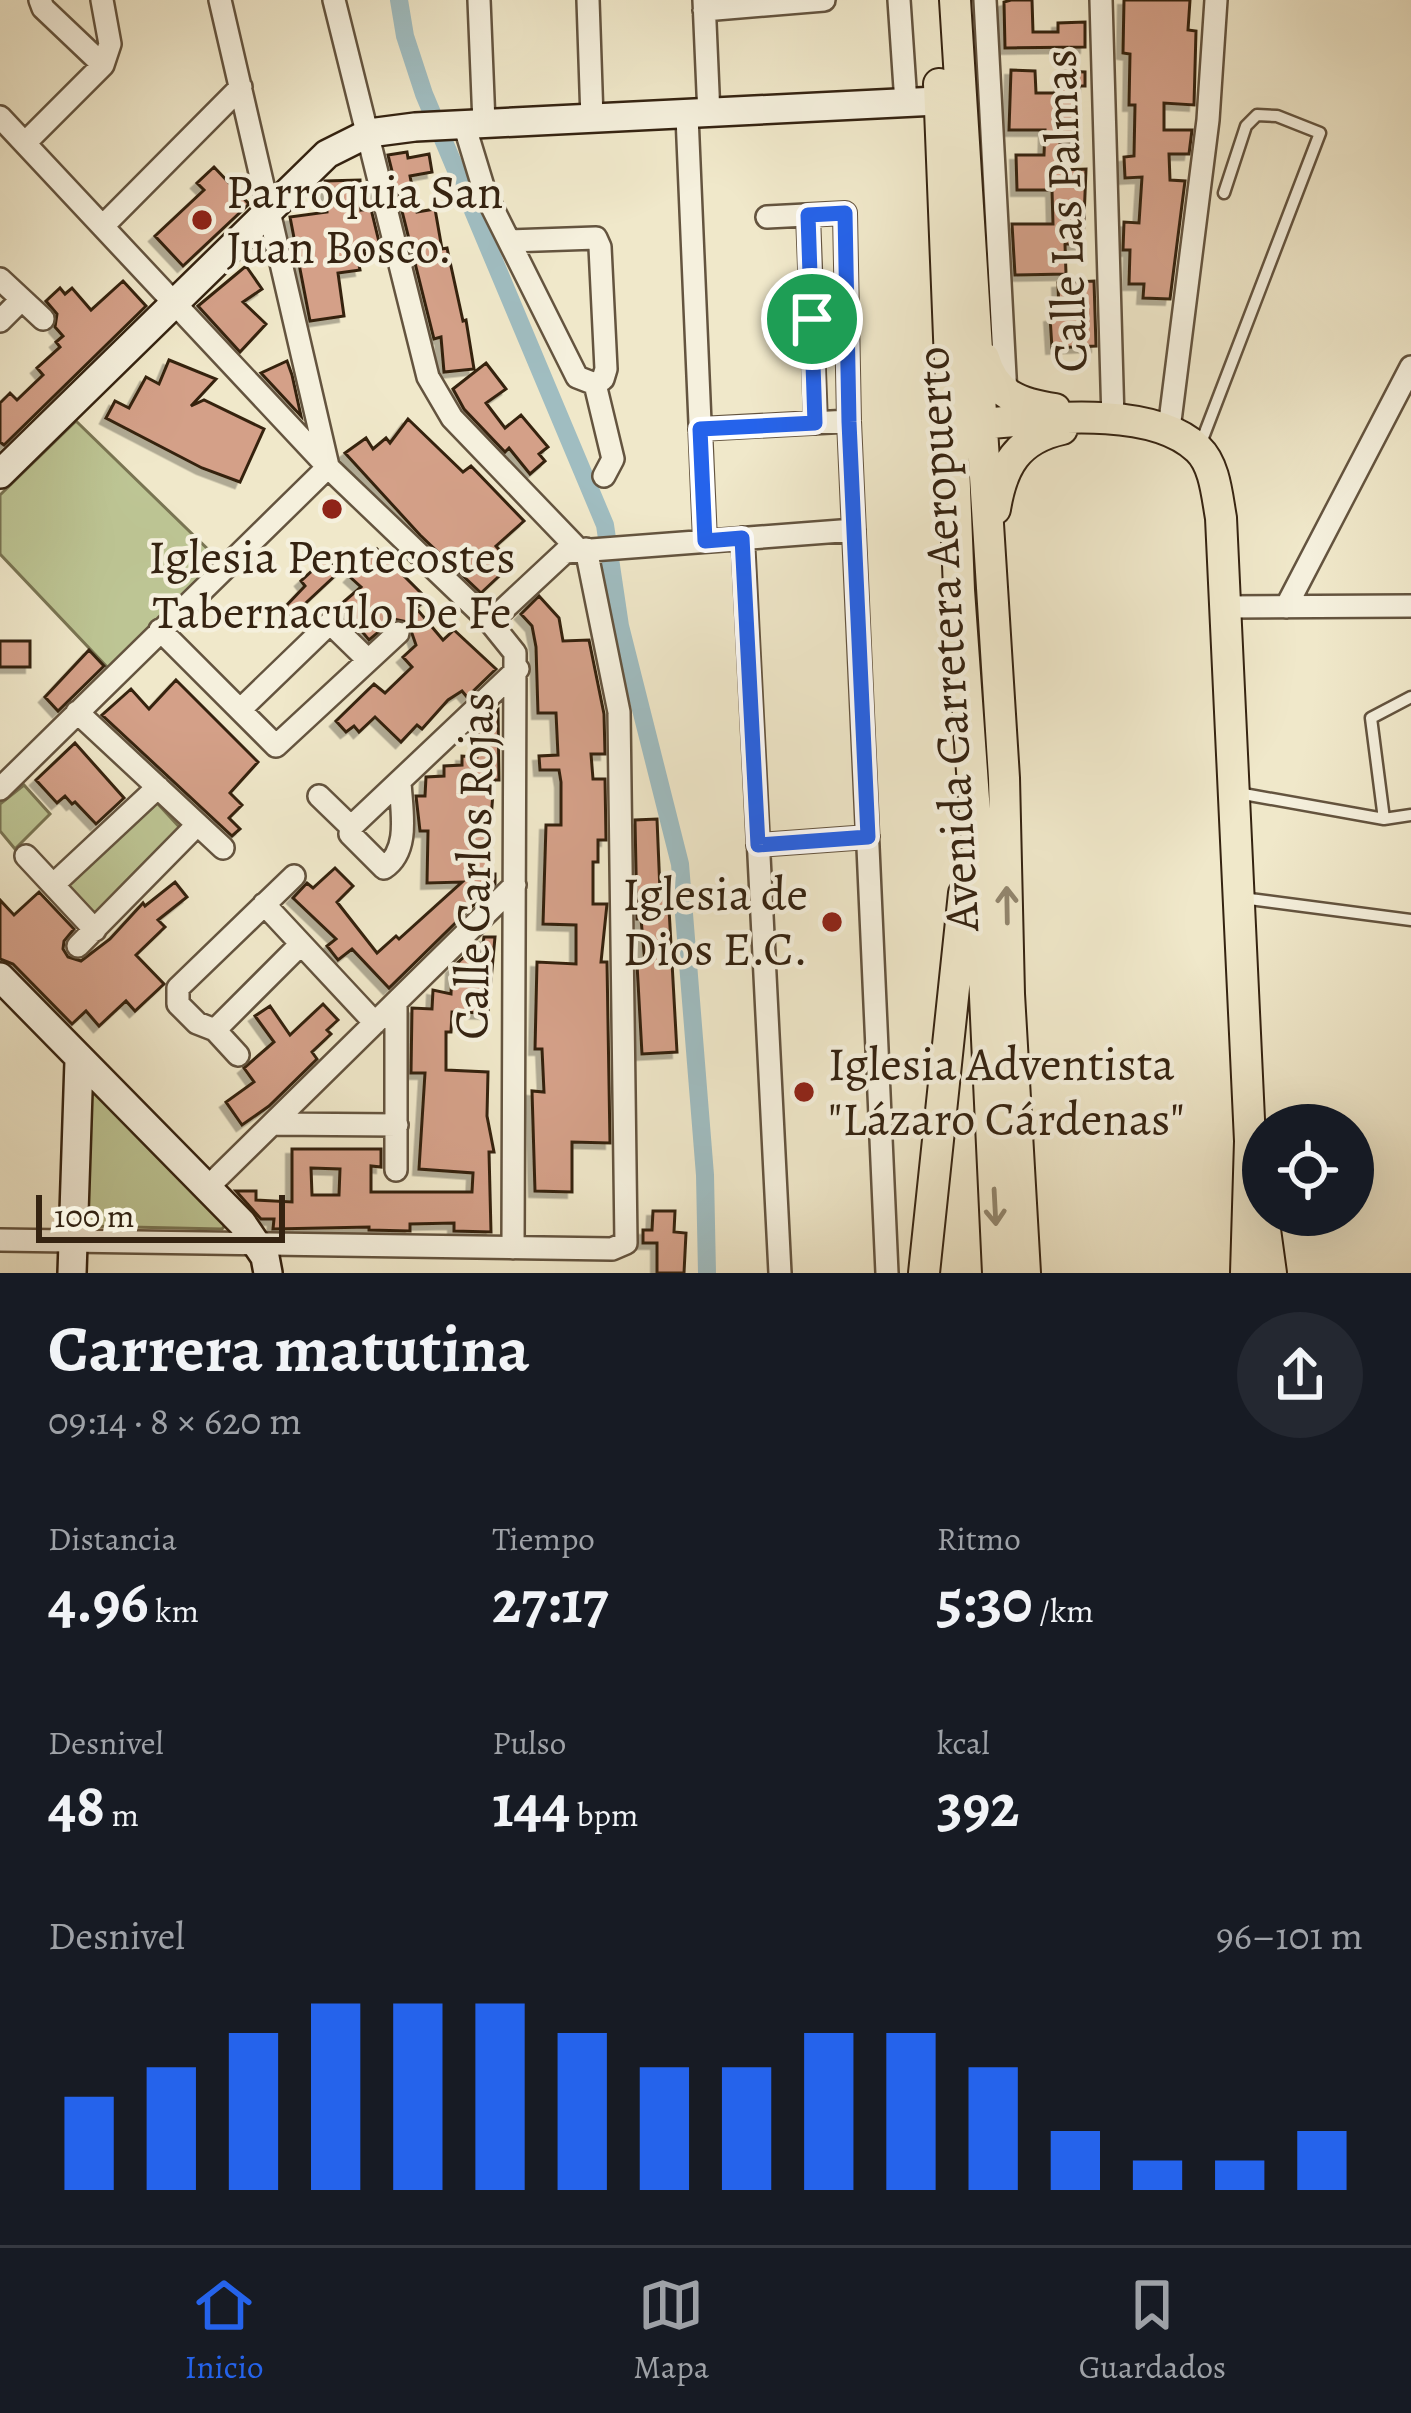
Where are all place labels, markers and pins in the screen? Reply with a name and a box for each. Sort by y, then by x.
place label: Parroquia San Juan Bosco. [226,159,503,280]
marker: Parroquia San Juan Bosco. [189,207,215,233]
pin [761,268,863,370]
marker: Iglesia Pentecostes Tabernaculo De Fe [319,496,345,522]
place label: Iglesia Pentecostes Tabernaculo De Fe [148,524,516,645]
place label: Iglesia de Dios E.C. [622,861,808,982]
marker: Iglesia de Dios E.C. [819,909,845,935]
place label: Iglesia Adventista "Lázaro Cárdenas" [828,1031,1185,1152]
marker: Iglesia Adventista "Lázaro Cárdenas" [791,1079,817,1105]

